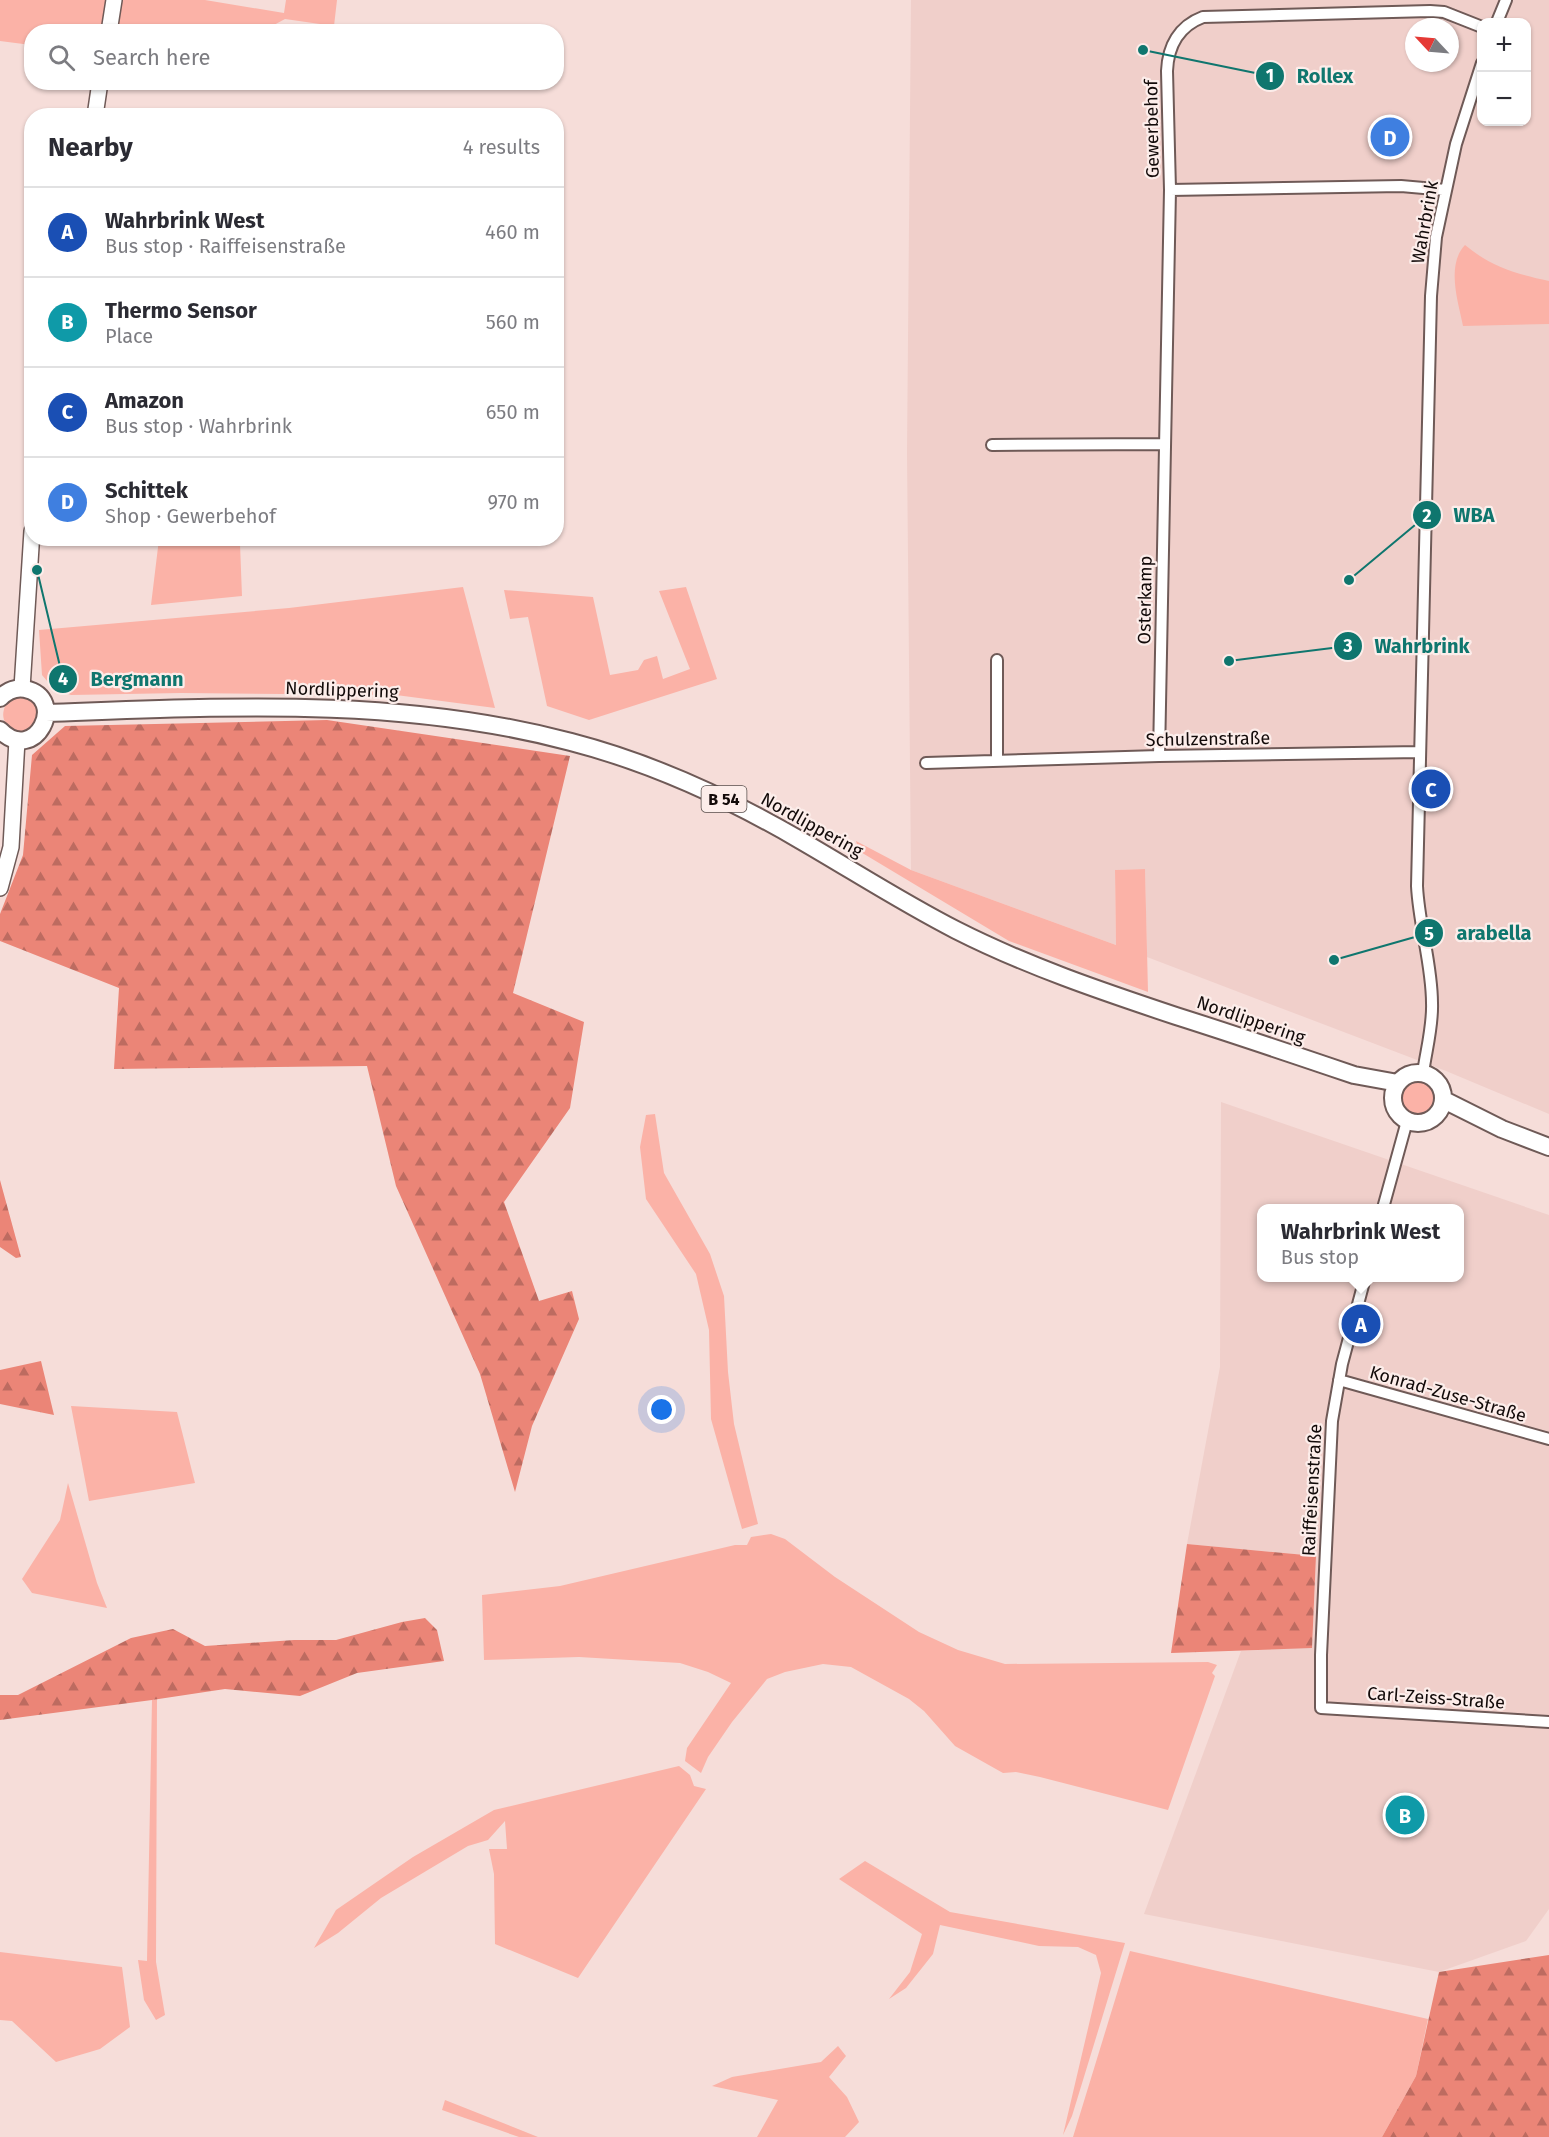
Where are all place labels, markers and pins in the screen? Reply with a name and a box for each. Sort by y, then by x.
callout: Rollex [1255,57,1365,95]
pin: D [1370,114,1410,160]
callout: WBA [1412,496,1507,534]
callout: Wahrbrink [1333,627,1482,665]
callout: Bergmann [48,660,195,698]
pin: C [1412,766,1450,812]
callout: arabella [1414,914,1543,952]
pin: A [1342,1302,1380,1346]
pin: B [1386,1792,1424,1838]

